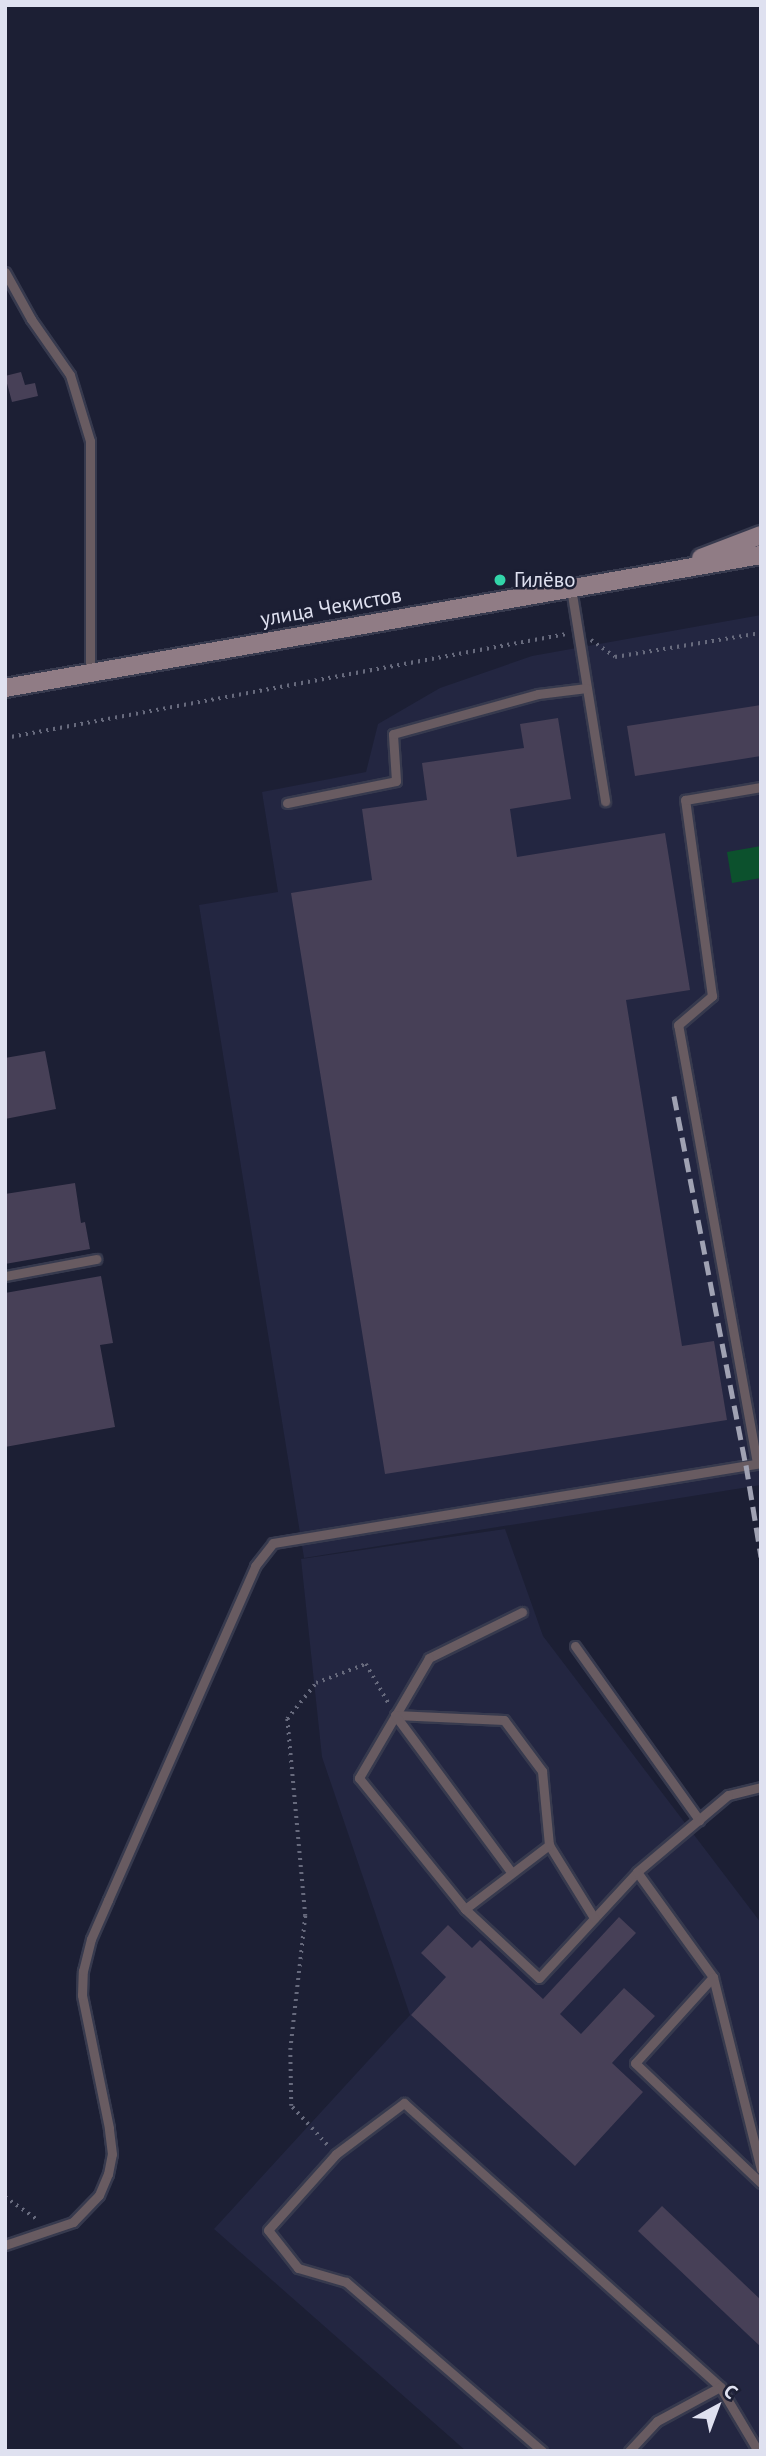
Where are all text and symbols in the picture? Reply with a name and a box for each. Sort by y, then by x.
place label: Гилёво [514,567,575,593]
marker: Гилёво [492,572,508,588]
street label: улица Чекистов [258,582,404,632]
north arrow [682,2372,752,2442]
text: С [719,2379,743,2404]

